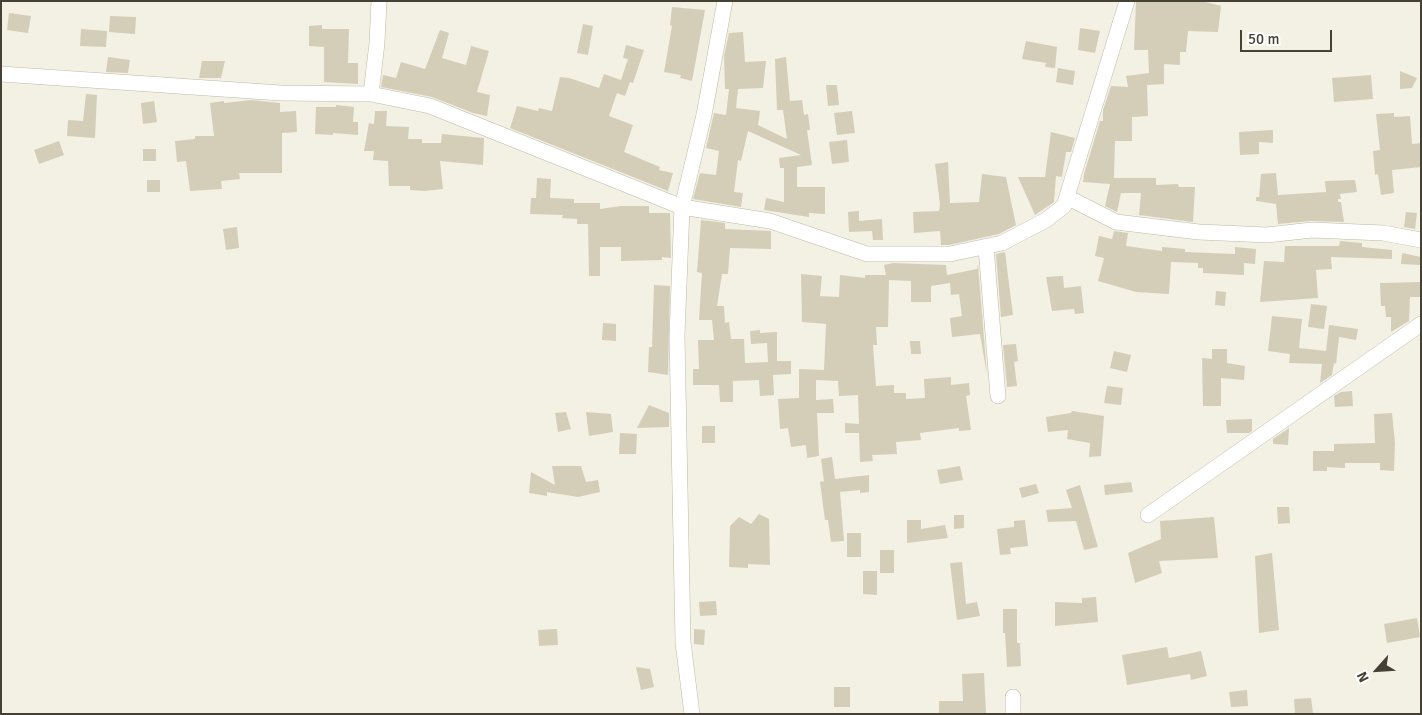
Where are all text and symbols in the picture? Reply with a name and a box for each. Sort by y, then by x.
scale bar [1242,20,1334,52]
text: 50 m [1248,30,1279,48]
north arrow [1352,645,1402,695]
text: N [1353,669,1373,685]

